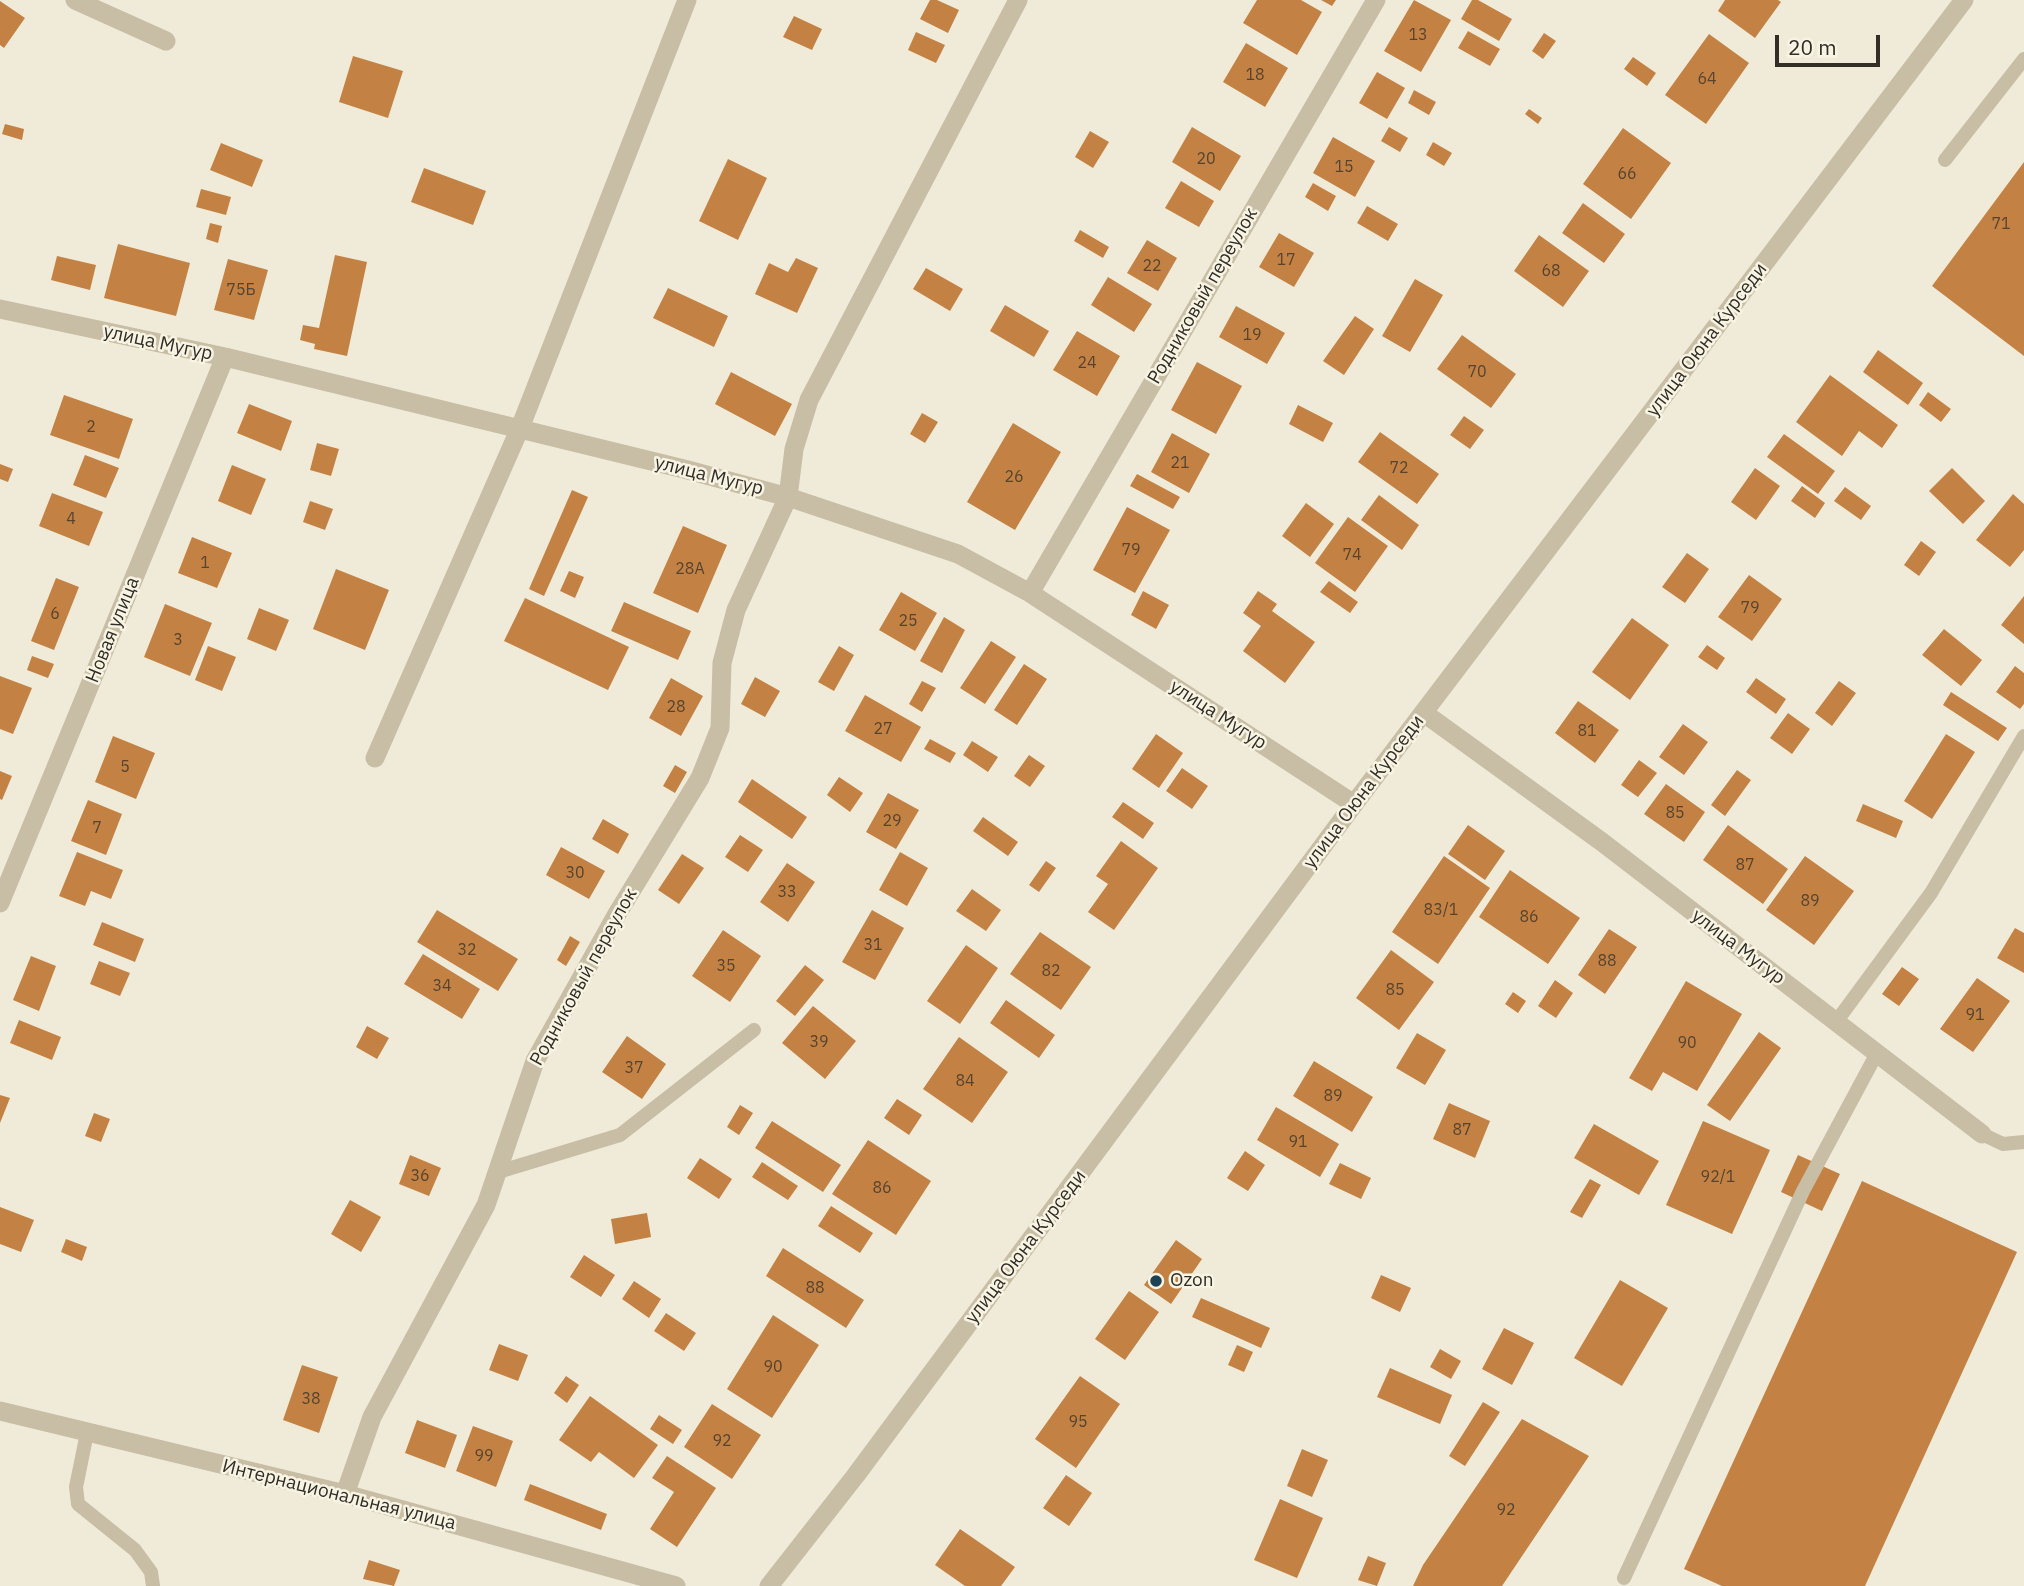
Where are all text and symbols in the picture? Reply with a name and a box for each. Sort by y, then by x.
scale bar [1779,21,1884,65]
house number: 13 [1408,25,1428,45]
text: 20 m [1788,33,1837,61]
house number: 18 [1245,65,1265,85]
house number: 64 [1697,69,1717,89]
house number: 20 [1196,149,1216,169]
house number: 15 [1334,157,1354,177]
house number: 66 [1617,164,1637,184]
street label: Родниковый переулок [1143,204,1263,388]
house number: 71 [1991,214,2011,234]
house number: 17 [1276,250,1296,270]
house number: 22 [1142,256,1162,276]
street label: улица Оюна Курседи [1642,259,1772,421]
house number: 68 [1541,261,1561,281]
house number: 75Б [226,280,256,300]
street label: улица Мугур [101,320,215,366]
house number: 19 [1242,325,1262,345]
house number: 24 [1077,353,1097,373]
house number: 70 [1467,362,1487,382]
house number: 2 [86,417,96,437]
street label: улица Мугур [652,452,766,500]
house number: 21 [1170,453,1190,473]
house number: 72 [1389,458,1409,478]
house number: 26 [1004,467,1024,487]
house number: 4 [66,509,76,529]
house number: 79 [1121,540,1141,560]
house number: 74 [1342,545,1362,565]
house number: 1 [200,553,210,573]
house number: 28А [675,559,705,579]
street label: Новая улица [81,574,145,686]
house number: 79 [1740,598,1760,618]
house number: 6 [50,604,60,624]
house number: 25 [898,611,918,631]
house number: 3 [173,630,183,650]
street label: улица Мугур [1165,675,1271,755]
house number: 28 [666,697,686,717]
street label: улица Оюна Курседи [1299,711,1429,873]
house number: 27 [873,719,893,739]
house number: 81 [1577,721,1597,741]
house number: 5 [120,757,130,777]
house number: 85 [1665,803,1685,823]
house number: 29 [882,811,902,831]
house number: 7 [92,818,102,838]
house number: 87 [1735,855,1755,875]
house number: 30 [565,863,585,883]
house number: 33 [777,882,797,902]
street label: Родниковый переулок [526,884,642,1070]
house number: 89 [1800,891,1820,911]
house number: 83/1 [1424,900,1458,920]
street label: улица Мугур [1687,905,1789,989]
house number: 86 [1519,907,1539,927]
house number: 31 [863,935,883,955]
house number: 32 [457,940,477,960]
house number: 88 [1597,951,1617,971]
house number: 35 [716,956,736,976]
house number: 82 [1041,961,1061,981]
house number: 34 [432,976,452,996]
house number: 85 [1385,980,1405,1000]
house number: 91 [1965,1005,1985,1025]
house number: 39 [809,1032,829,1052]
house number: 90 [1677,1033,1697,1053]
house number: 37 [624,1058,644,1078]
house number: 84 [955,1071,975,1091]
house number: 89 [1323,1086,1343,1106]
house number: 87 [1452,1120,1472,1140]
house number: 91 [1288,1132,1308,1152]
house number: 36 [410,1166,430,1186]
street label: улица Оюна Курседи [961,1166,1091,1328]
house number: 92/1 [1701,1167,1735,1187]
house number: 86 [872,1178,892,1198]
place label: Ozon [1170,1270,1214,1292]
marker: Ozon [1148,1273,1164,1289]
house number: 88 [805,1278,825,1298]
house number: 90 [763,1357,783,1377]
house number: 38 [301,1389,321,1409]
house number: 95 [1068,1412,1088,1432]
house number: 92 [712,1431,732,1451]
house number: 99 [474,1446,494,1466]
street label: Интернациональная улица [220,1455,458,1535]
house number: 92 [1496,1500,1516,1520]

